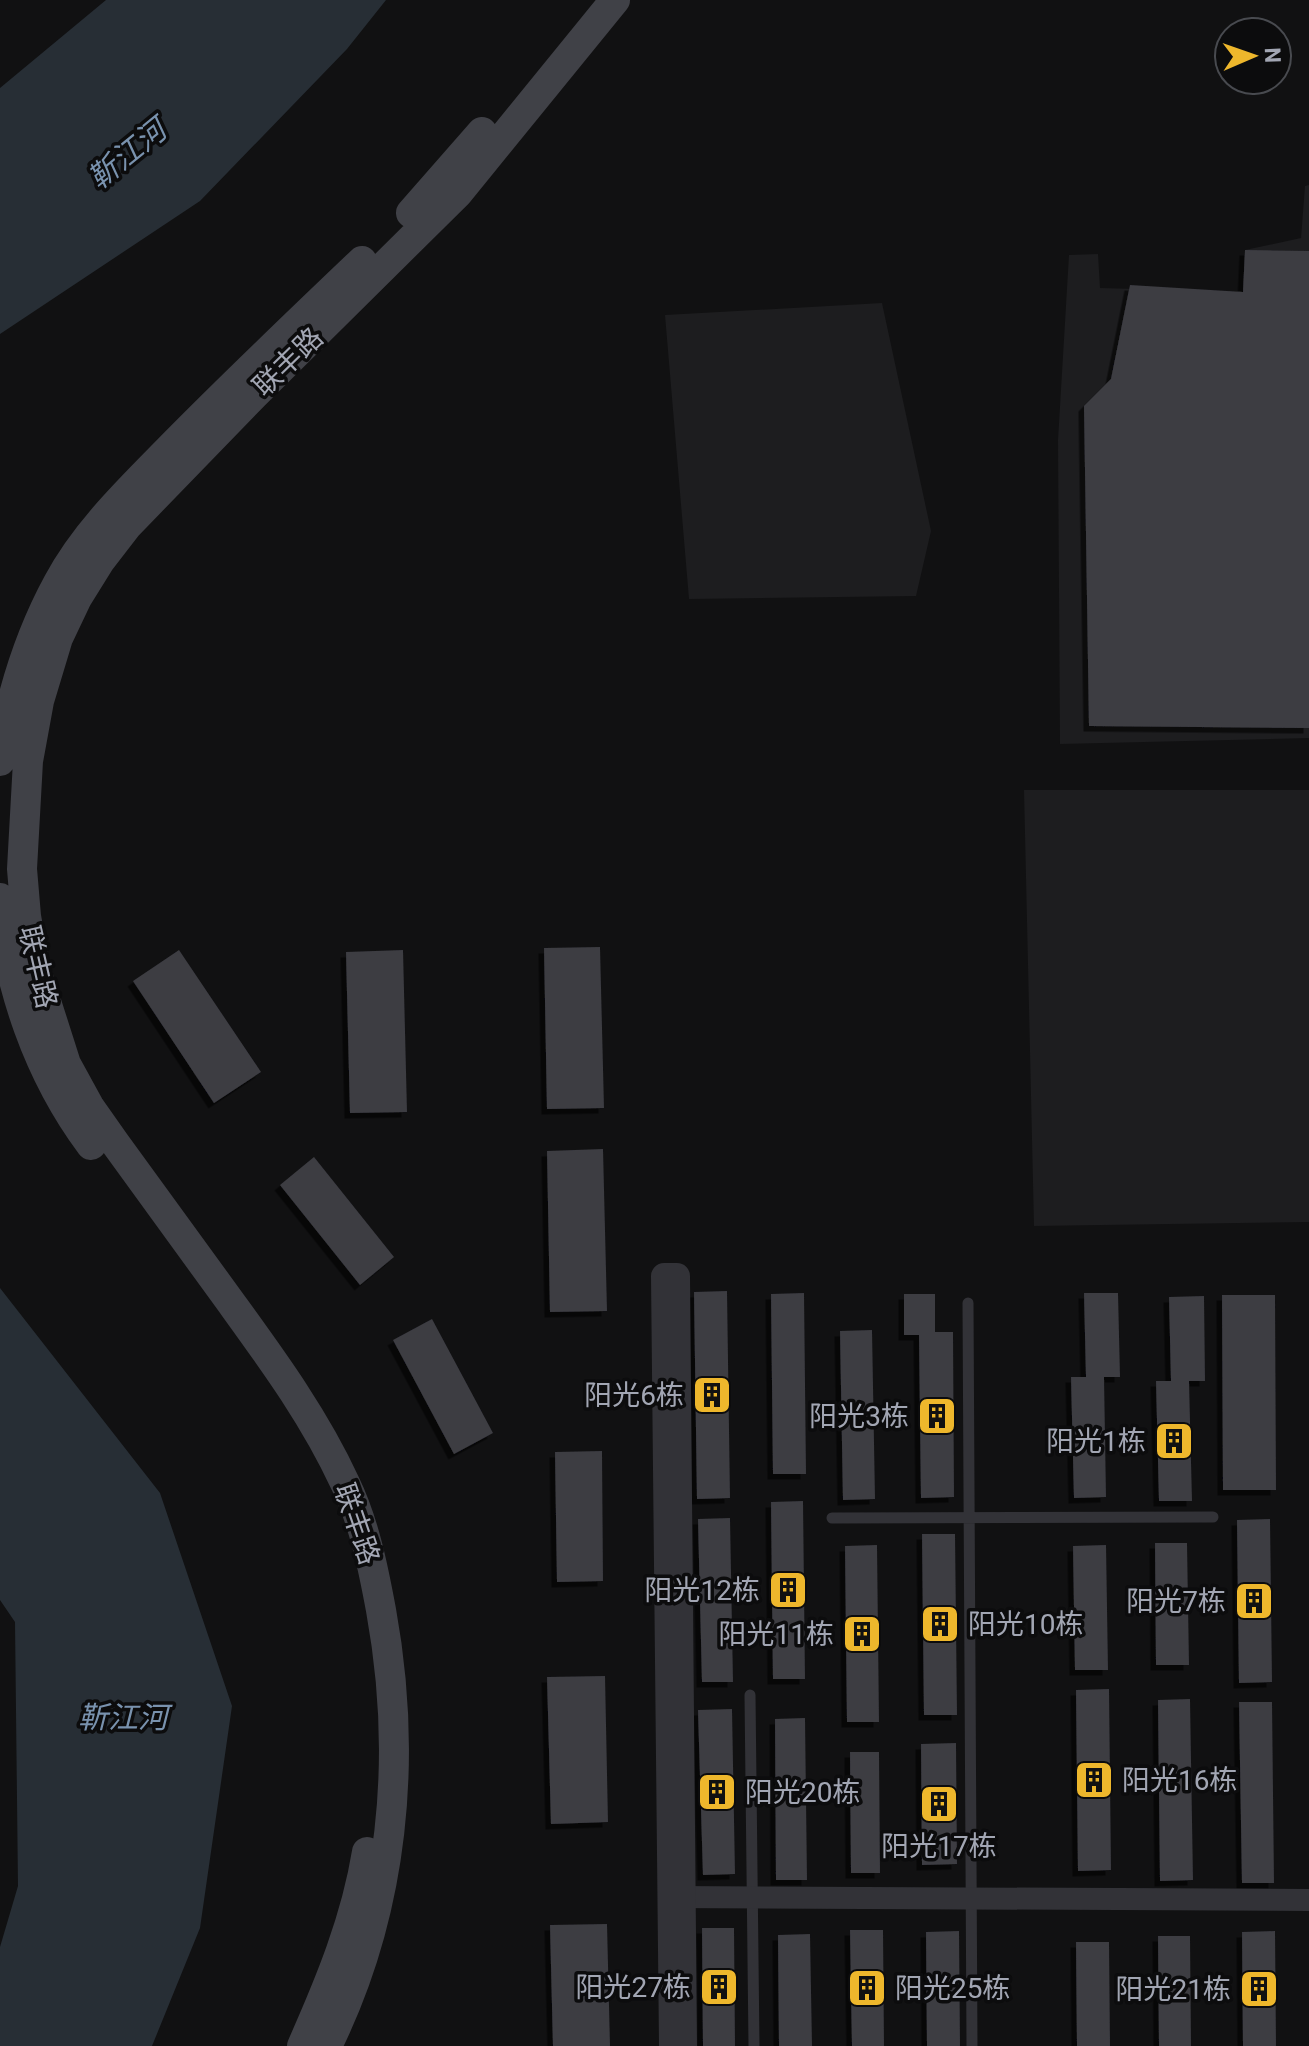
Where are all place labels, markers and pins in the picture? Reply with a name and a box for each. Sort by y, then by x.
building icon: 阳光6栋 [691,1374,733,1416]
place label: 阳光6栋 [584,1379,684,1412]
building icon: 阳光3栋 [916,1395,958,1437]
place label: 阳光3栋 [809,1400,909,1433]
building icon: 阳光1栋 [1153,1420,1195,1462]
place label: 阳光1栋 [1046,1425,1146,1458]
building icon: 阳光12栋 [767,1569,809,1611]
place label: 阳光12栋 [645,1574,760,1607]
building icon: 阳光7栋 [1233,1580,1275,1622]
place label: 阳光7栋 [1126,1585,1226,1618]
building icon: 阳光10栋 [919,1603,961,1645]
place label: 阳光10栋 [968,1608,1083,1641]
building icon: 阳光11栋 [841,1613,883,1655]
place label: 阳光11栋 [719,1618,834,1651]
building icon: 阳光16栋 [1073,1759,1115,1801]
place label: 阳光16栋 [1122,1764,1237,1797]
building icon: 阳光20栋 [696,1771,738,1813]
place label: 阳光20栋 [745,1776,860,1809]
building icon: 阳光17栋 [918,1783,960,1825]
place label: 阳光17栋 [881,1830,997,1863]
building icon: 阳光27栋 [698,1966,740,2008]
building icon: 阳光25栋 [846,1967,888,2009]
building icon: 阳光21栋 [1238,1968,1280,2010]
place label: 阳光27栋 [576,1971,691,2004]
place label: 阳光25栋 [895,1972,1010,2005]
place label: 阳光21栋 [1116,1973,1231,2006]

